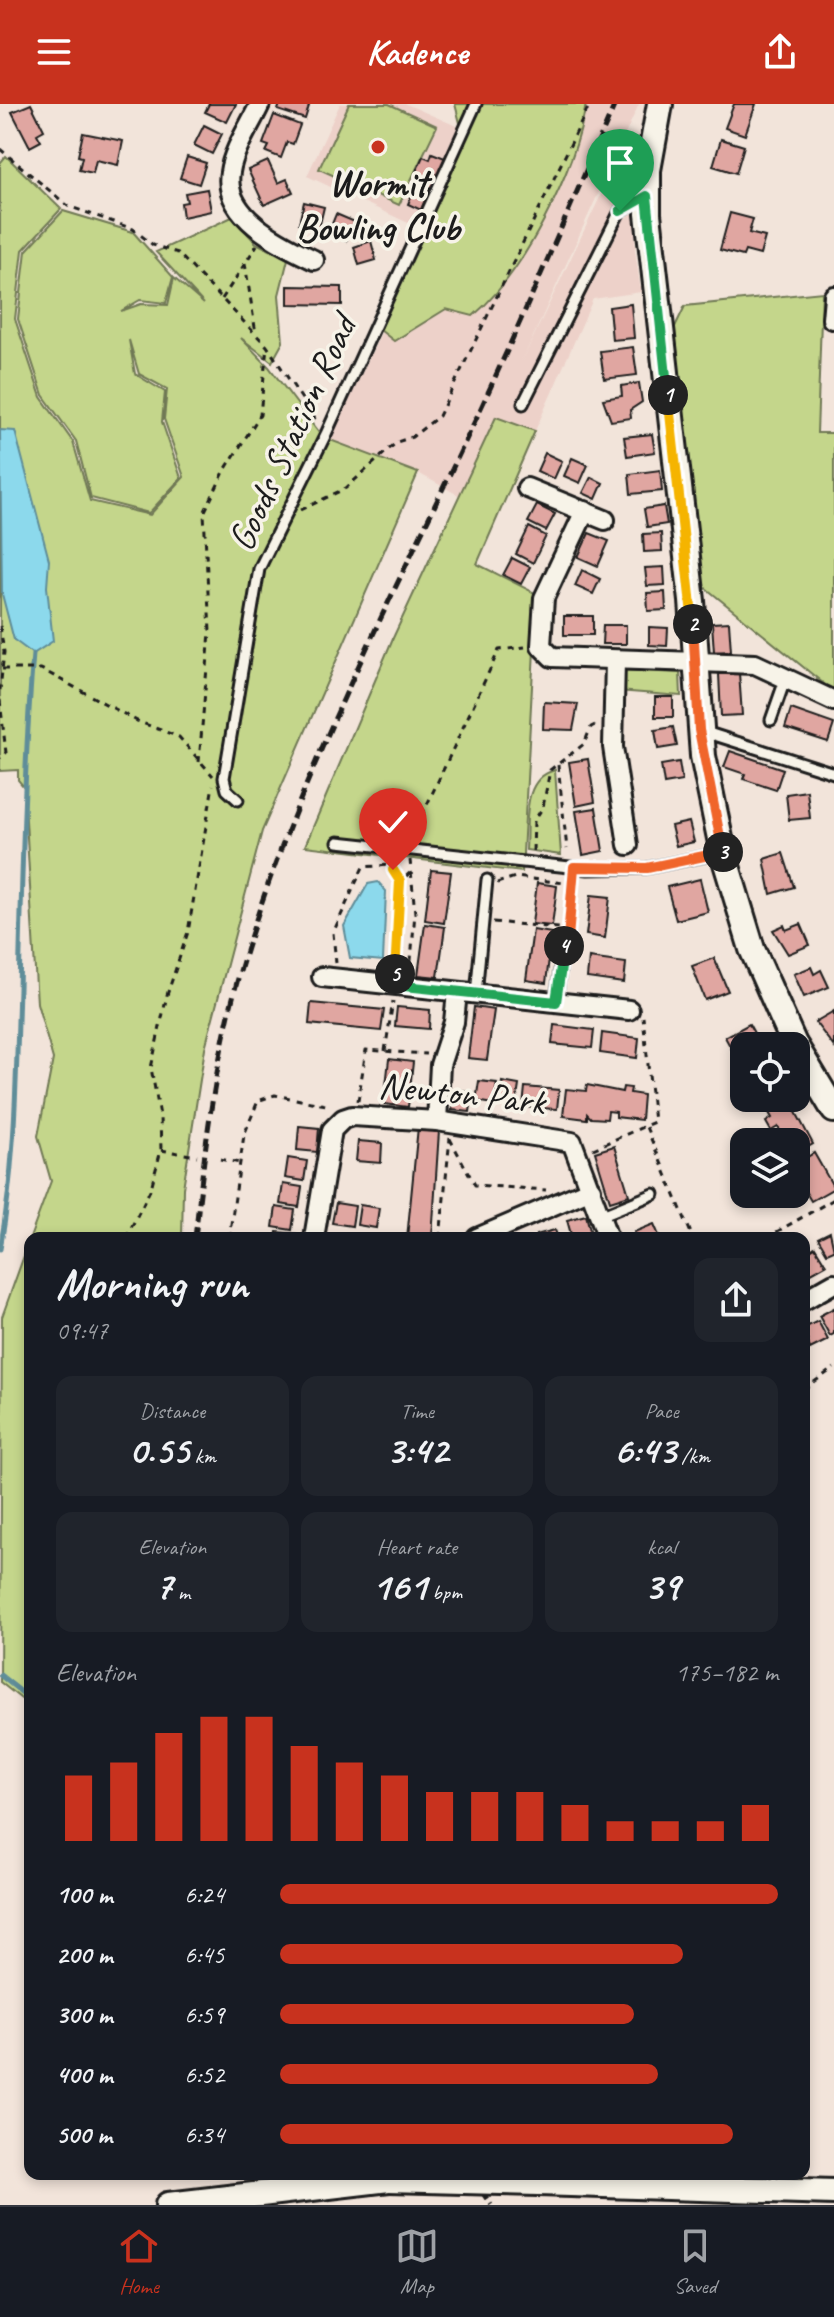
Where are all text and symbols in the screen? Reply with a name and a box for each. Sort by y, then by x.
text: Kadence [366,29,468,75]
icon: menu [32,30,76,74]
icon: share [758,30,802,74]
pin [586,129,654,211]
marker: Wormit Bowling Club [369,138,387,156]
icon: arrive [598,141,642,185]
place label: Wormit Bowling Club [296,160,463,251]
street label: Goods Station Road [217,304,369,558]
pin: 1 [648,375,688,415]
text: 1 [663,381,673,409]
pin: 2 [673,604,713,644]
text: 2 [688,610,698,638]
pin [359,788,427,870]
icon: check [371,800,415,844]
pin: 3 [703,832,743,872]
text: 3 [718,838,728,866]
pin: 4 [544,926,584,966]
text: 4 [559,932,569,960]
pin: 5 [375,954,415,994]
text: 5 [390,960,400,988]
map controls [730,1032,810,1208]
button: locate [730,1032,810,1112]
street label: Newton Park [377,1061,549,1125]
button: layers [730,1128,810,1208]
text: Morning run [56,1256,248,1311]
button: share [694,1258,778,1342]
text: 09:47 [56,1314,108,1347]
text: Distance [140,1397,205,1425]
text: Time [400,1397,434,1425]
text: Pace [645,1397,679,1425]
text: 0.55 [129,1425,189,1475]
text: 3:42 [386,1425,448,1475]
text: 6:43 [613,1425,676,1475]
text: km [189,1442,216,1470]
text: /km [676,1442,710,1470]
text: Elevation [138,1533,206,1561]
text: Heart rate [377,1533,457,1561]
text: kcal [647,1533,676,1561]
text: 7 [155,1561,172,1611]
text: 161 [372,1561,427,1611]
text: 39 [644,1561,679,1611]
text: m [172,1578,190,1606]
text: bpm [427,1578,462,1606]
text: Elevation [56,1656,136,1689]
text: 175–182 m [675,1656,778,1689]
text: 100 m [56,1878,112,1911]
text: 6:24 [184,1878,224,1911]
text: 200 m [56,1938,112,1971]
text: 6:45 [184,1938,224,1971]
text: 300 m [56,1998,112,2031]
text: 6:59 [184,1998,224,2031]
text: 400 m [56,2058,112,2091]
text: 6:52 [184,2058,224,2091]
text: 500 m [56,2118,112,2151]
text: 6:34 [184,2118,224,2151]
tab: Home [117,2224,161,2300]
tab: Map [395,2224,439,2300]
tab: Saved [673,2224,717,2300]

